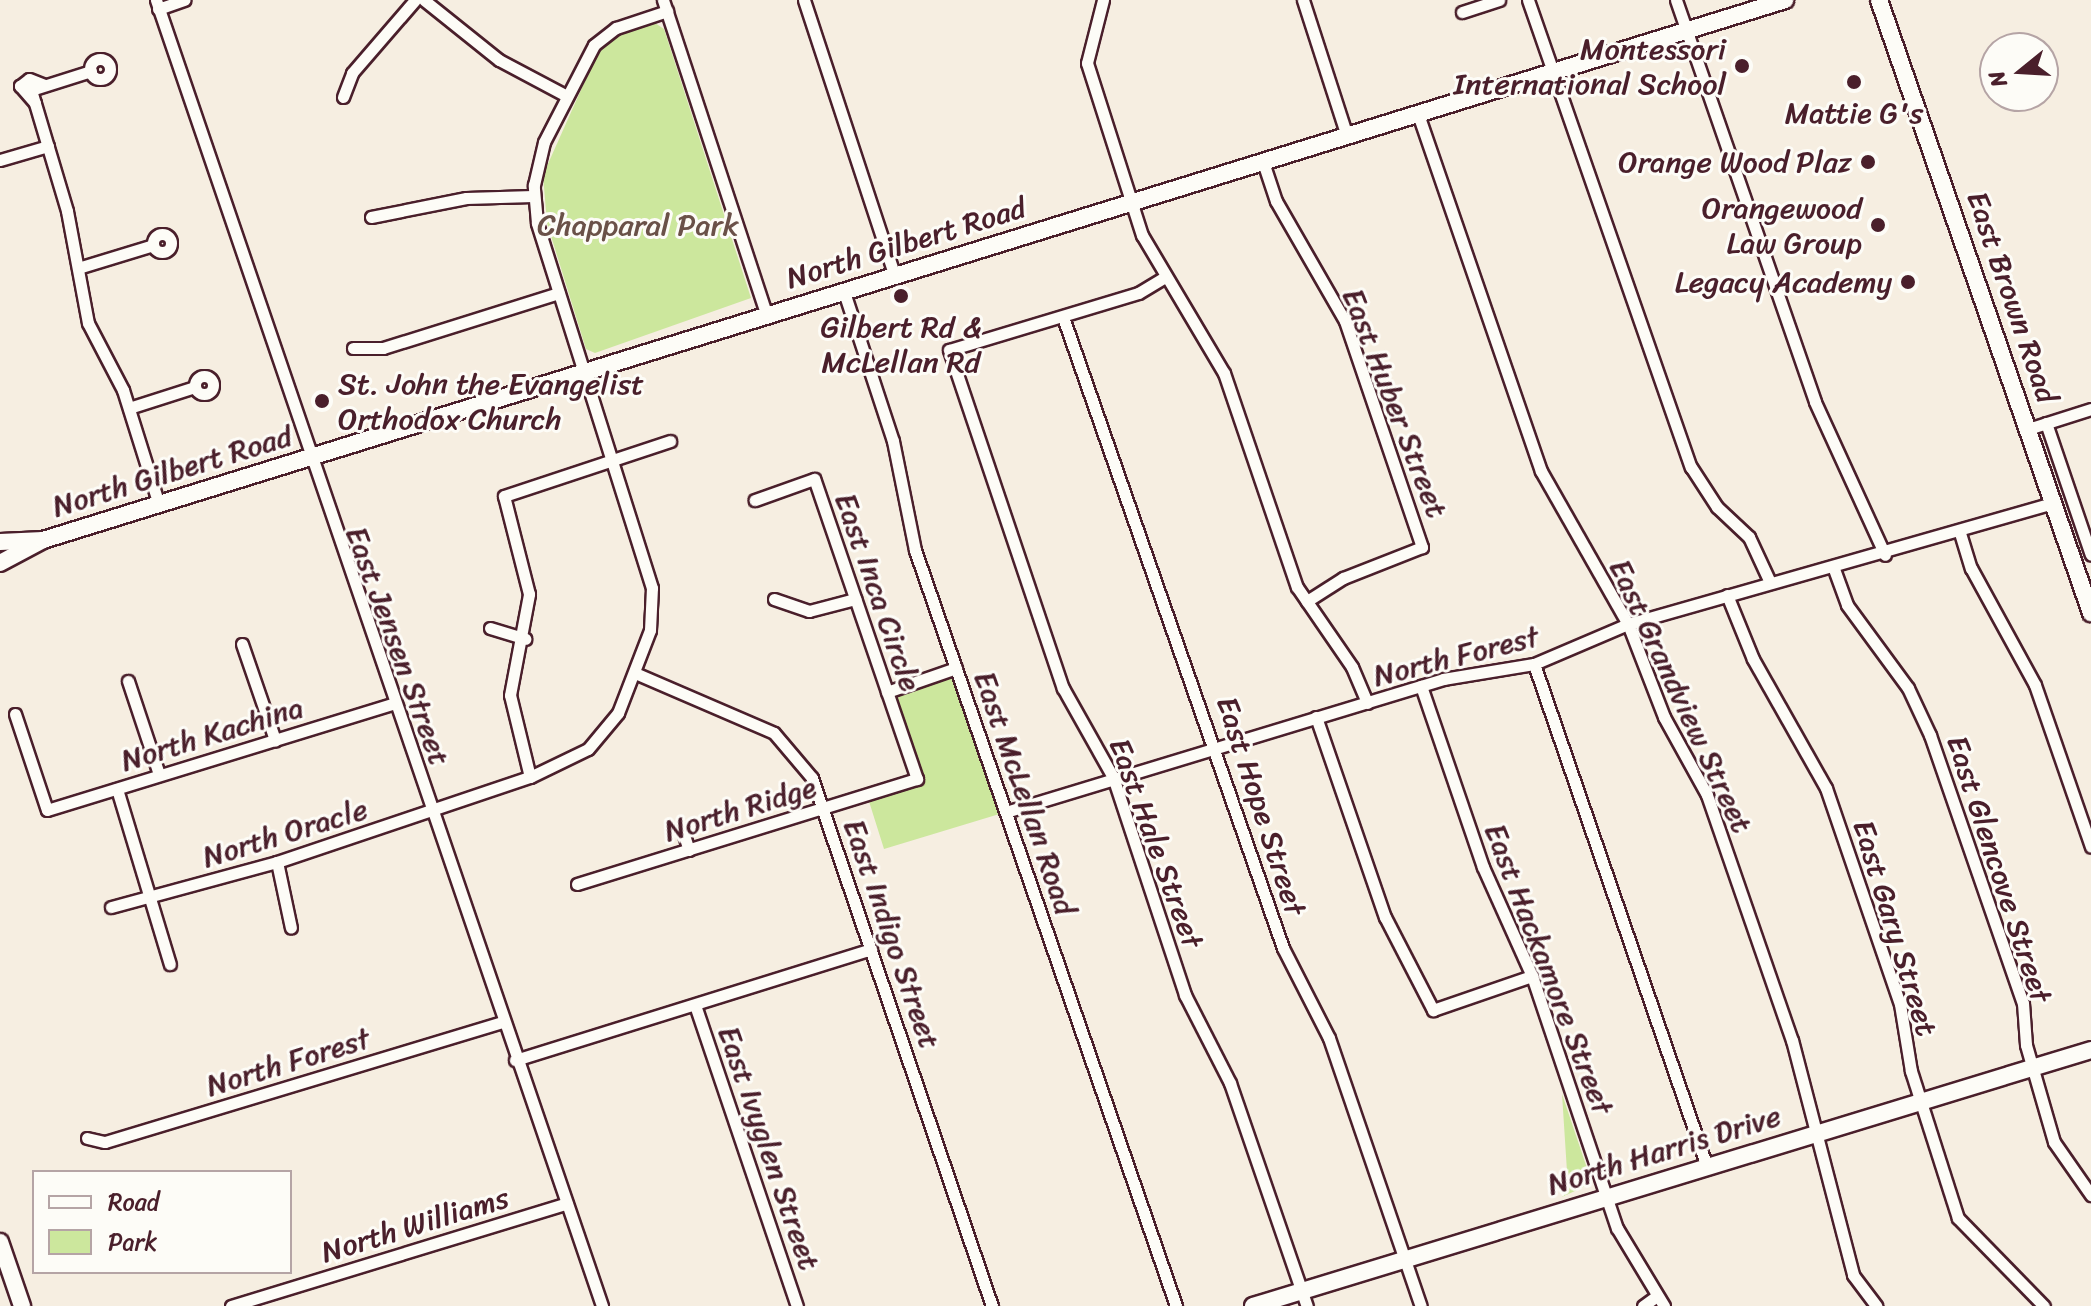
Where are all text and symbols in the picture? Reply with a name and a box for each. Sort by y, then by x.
place label: Montessori International School [1453,31,1726,102]
north arrow [1979,32,2059,112]
marker: Montessori International School [1733,57,1751,75]
text: N [1977,66,2019,92]
marker: Mattie G's [1845,73,1863,91]
place label: Mattie G's [1785,95,1923,131]
place label: Orange Wood Plaz [1617,144,1852,180]
marker: Orange Wood Plaz [1859,153,1877,171]
street label: East Brown Road [1959,186,2065,408]
street label: North Gilbert Road [781,189,1031,297]
place label: Orangewood Law Group [1702,190,1862,260]
park label: Chapparal Park [537,207,739,243]
marker: Orangewood Law Group [1869,216,1887,234]
place label: Legacy Academy [1675,264,1892,300]
marker: Legacy Academy [1899,273,1917,291]
street label: East Huber Street [1335,283,1455,523]
marker: Gilbert Rd & McLellan Rd [892,287,910,305]
place label: Gilbert Rd & McLellan Rd [820,309,982,380]
place label: St. John the Evangelist Orthodox Church [338,366,643,436]
marker: St. John the Evangelist Orthodox Church [313,392,331,410]
street label: North Gilbert Road [47,417,297,525]
street label: East Inca Circle [827,487,929,697]
street label: East Jensen Street [338,521,458,771]
street label: East Grandview Street [1602,554,1760,838]
street label: North Forest [1369,618,1543,694]
street label: East McLellan Road [966,666,1084,920]
street label: North Kachina [117,689,307,779]
street label: East Hope Street [1208,691,1314,921]
street label: East Glencove Street [1939,731,2059,1007]
street label: East Hale Street [1101,733,1211,953]
street label: North Ridge [659,769,821,849]
street label: North Oracle [198,791,372,875]
street label: East Indigo Street [835,813,949,1055]
street label: East Gary Street [1845,816,1945,1040]
street label: East Hackamore Street [1477,818,1621,1120]
street label: North Forest [201,1020,375,1104]
street label: East Ivyglen Street [710,1020,828,1276]
street label: North Harris Drive [1543,1097,1785,1203]
legend [32,1170,292,1274]
street label: North Williams [317,1179,513,1271]
text: Road [108,1181,159,1223]
text: Park [108,1221,157,1263]

